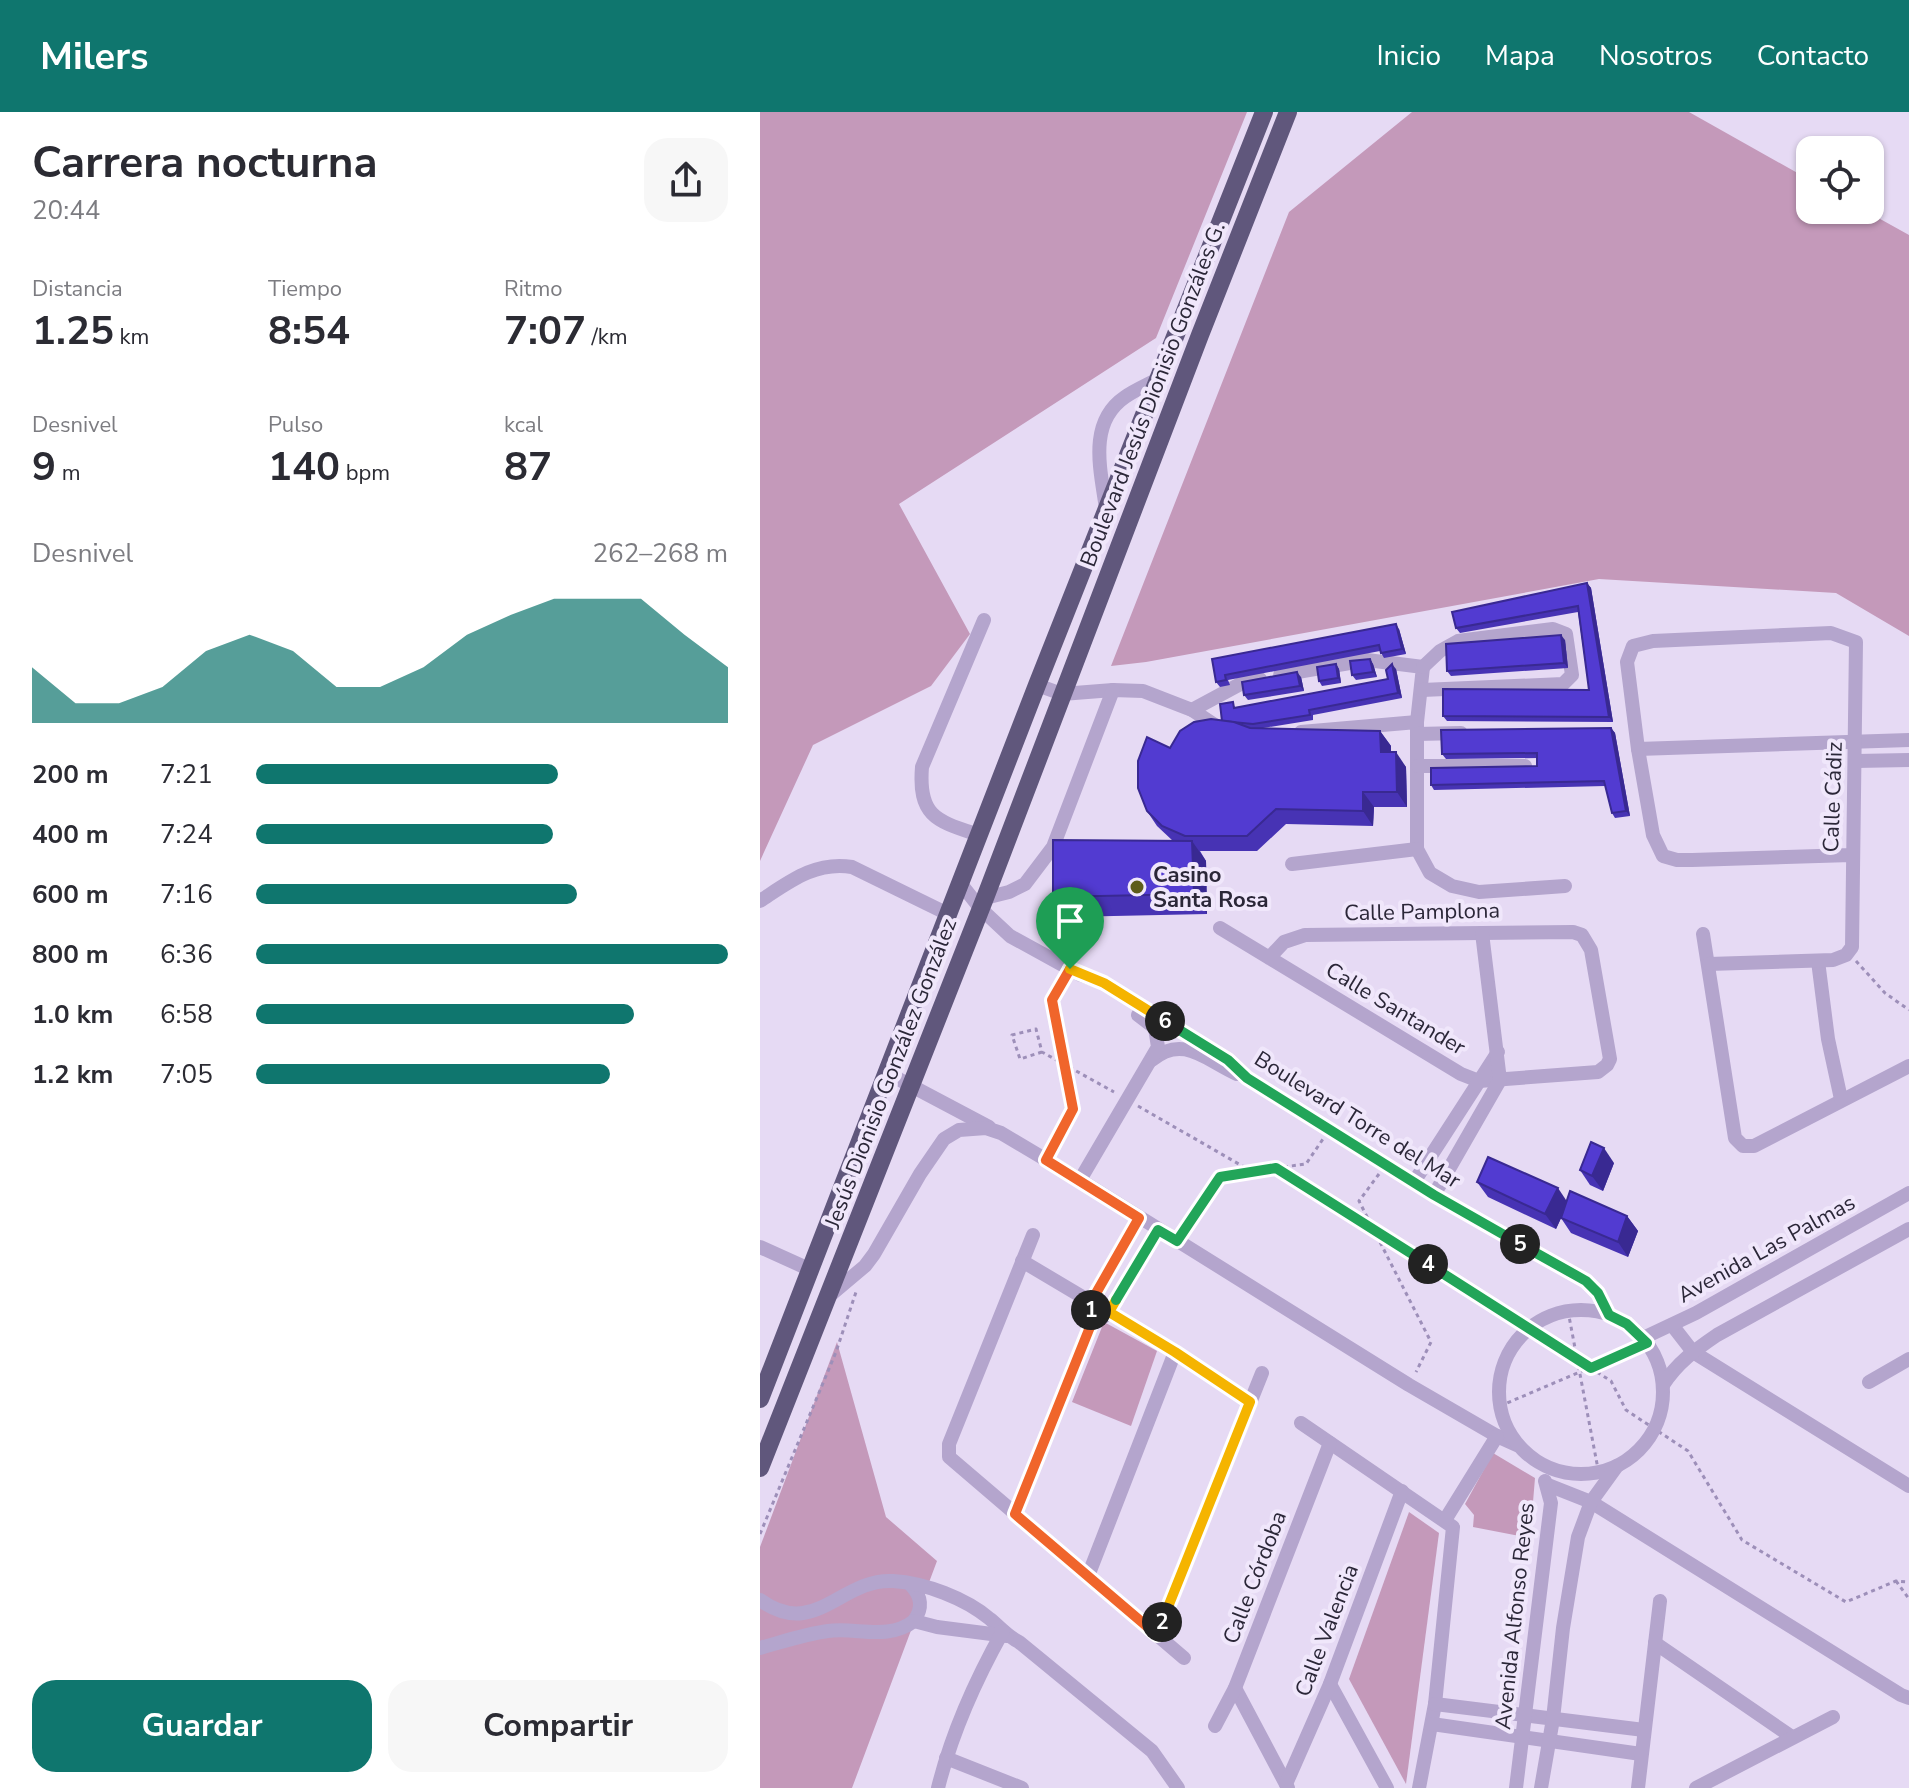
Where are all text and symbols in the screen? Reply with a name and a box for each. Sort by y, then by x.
text: Milers [40,31,148,82]
text: Inicio [1376,37,1441,75]
text: Mapa [1485,37,1555,75]
text: Nosotros [1599,37,1713,75]
text: Contacto [1757,37,1869,75]
text: Carrera nocturna [32,133,378,193]
map controls [1796,136,1884,224]
button: locate [1796,136,1884,224]
button: share [644,138,728,222]
text: 20:44 [32,193,100,228]
street label: Boulevard Jesús Dionisio Gonzáles G. [1073,218,1233,571]
text: Distancia [32,274,123,304]
text: Tiempo [268,274,342,304]
text: Ritmo [504,274,563,304]
text: 1.25 [32,304,114,358]
text: 8:54 [268,304,350,358]
text: 7:07 [504,304,586,358]
text: km [114,322,149,352]
text: /km [586,322,628,352]
text: Desnivel [32,410,118,440]
text: Pulso [268,410,323,440]
text: kcal [504,410,543,440]
text: 9 [32,440,56,494]
text: 140 [268,440,340,494]
text: 87 [504,440,552,494]
text: m [56,458,81,488]
text: bpm [340,458,390,488]
text: Desnivel [32,536,133,571]
text: 262–268 m [592,536,728,571]
street label: Calle Cádiz [1816,741,1850,853]
text: 200 m [32,757,109,792]
text: 7:21 [160,757,213,792]
text: 400 m [32,817,109,852]
text: 7:24 [160,817,213,852]
place label: Casino Santa Rosa [1153,860,1268,915]
text: 600 m [32,877,109,912]
text: 7:16 [160,877,213,912]
marker: Casino Santa Rosa [1128,878,1146,896]
pin [1036,887,1104,969]
street label: Calle Pamplona [1344,896,1500,928]
icon: arrive [1048,899,1092,943]
street label: Jesús Dionisio González González [817,914,964,1234]
text: 800 m [32,937,109,972]
text: 6:36 [160,937,213,972]
street label: Calle Santander [1320,955,1471,1063]
text: 1.0 km [32,997,113,1032]
text: 6:58 [160,997,213,1032]
pin: 6 [1145,1001,1185,1041]
text: 6 [1158,1006,1172,1036]
street label: Boulevard Torre del Mar [1249,1044,1467,1196]
text: 1.2 km [32,1057,113,1092]
text: 7:05 [160,1057,213,1092]
street label: Avenida Las Palmas [1672,1188,1861,1310]
pin: 5 [1500,1224,1540,1264]
text: 5 [1513,1229,1527,1259]
pin: 4 [1408,1244,1448,1284]
text: 4 [1421,1249,1435,1279]
pin: 1 [1071,1290,1111,1330]
text: 1 [1084,1295,1098,1325]
street label: Avenida Alfonso Reyes [1488,1501,1542,1731]
street label: Calle Córdoba [1216,1507,1294,1648]
street label: Calle Valencia [1288,1560,1366,1701]
pin: 2 [1142,1602,1182,1642]
text: 2 [1155,1607,1169,1637]
button: Guardar [32,1680,372,1772]
button: Compartir [388,1680,728,1772]

